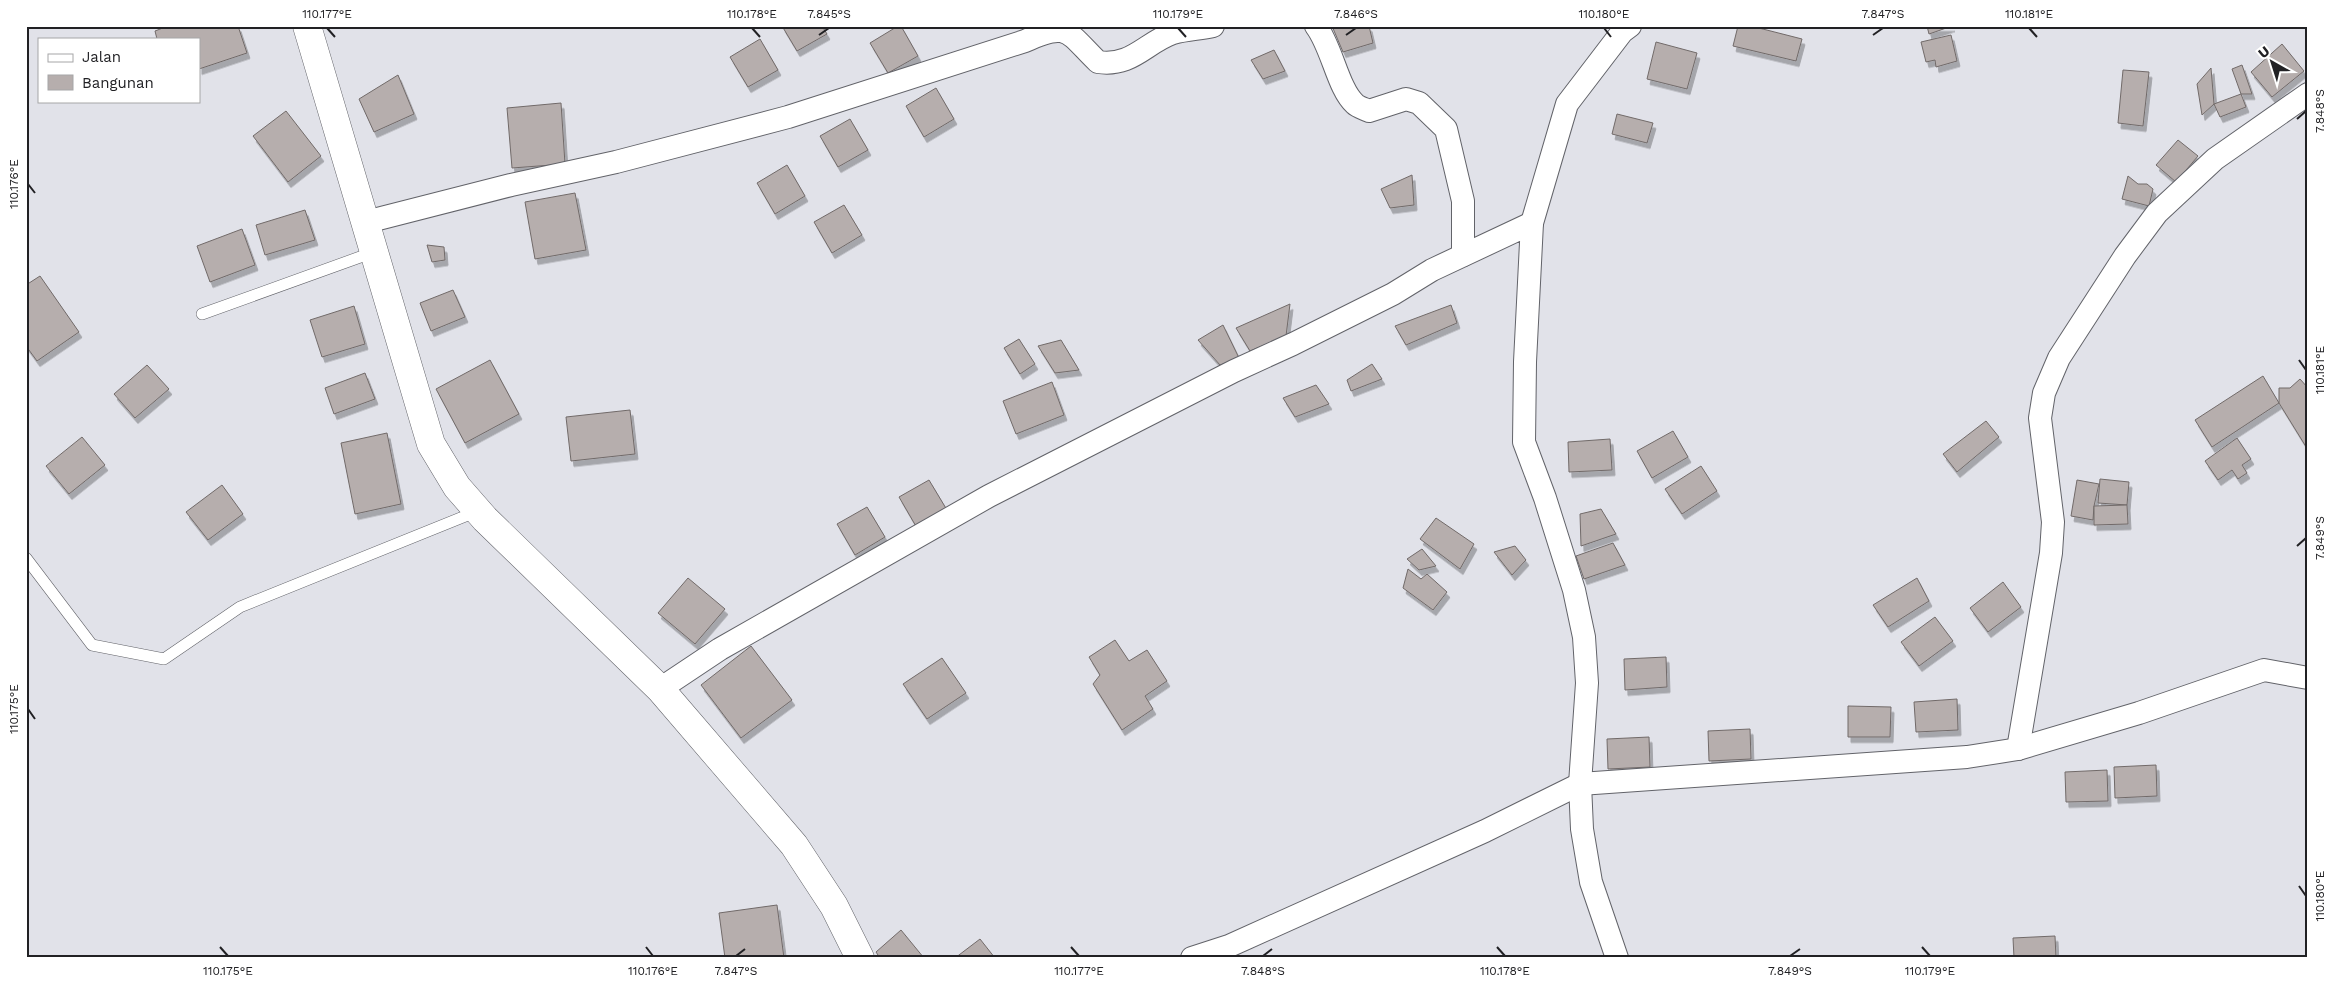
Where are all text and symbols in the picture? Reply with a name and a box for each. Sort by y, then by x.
text: 110.177°E [302,7,352,21]
text: 110.178°E [727,7,777,21]
text: 7.845°S [807,7,851,21]
text: 110.179°E [1153,7,1203,21]
text: 7.846°S [1334,7,1378,21]
text: 110.180°E [1578,7,1630,21]
text: 7.847°S [1862,7,1904,21]
text: 110.181°E [2005,7,2053,21]
legend [38,38,200,102]
north arrow [2246,38,2296,88]
text: U [2255,43,2273,61]
text: Jalan [82,48,121,66]
text: Bangunan [82,74,154,92]
text: 7.848°S [2313,89,2327,133]
text: 110.176°E [7,159,21,209]
text: 110.181°E [2313,346,2327,394]
text: 7.849°S [2313,516,2327,560]
text: 110.175°E [7,684,21,734]
text: 110.180°E [2313,870,2327,922]
text: 110.175°E [203,964,253,978]
text: 110.176°E [628,964,678,978]
text: 7.847°S [715,964,757,978]
text: 110.177°E [1054,964,1104,978]
text: 7.848°S [1241,964,1285,978]
text: 110.178°E [1480,964,1530,978]
text: 7.849°S [1768,964,1812,978]
text: 110.179°E [1905,964,1955,978]

